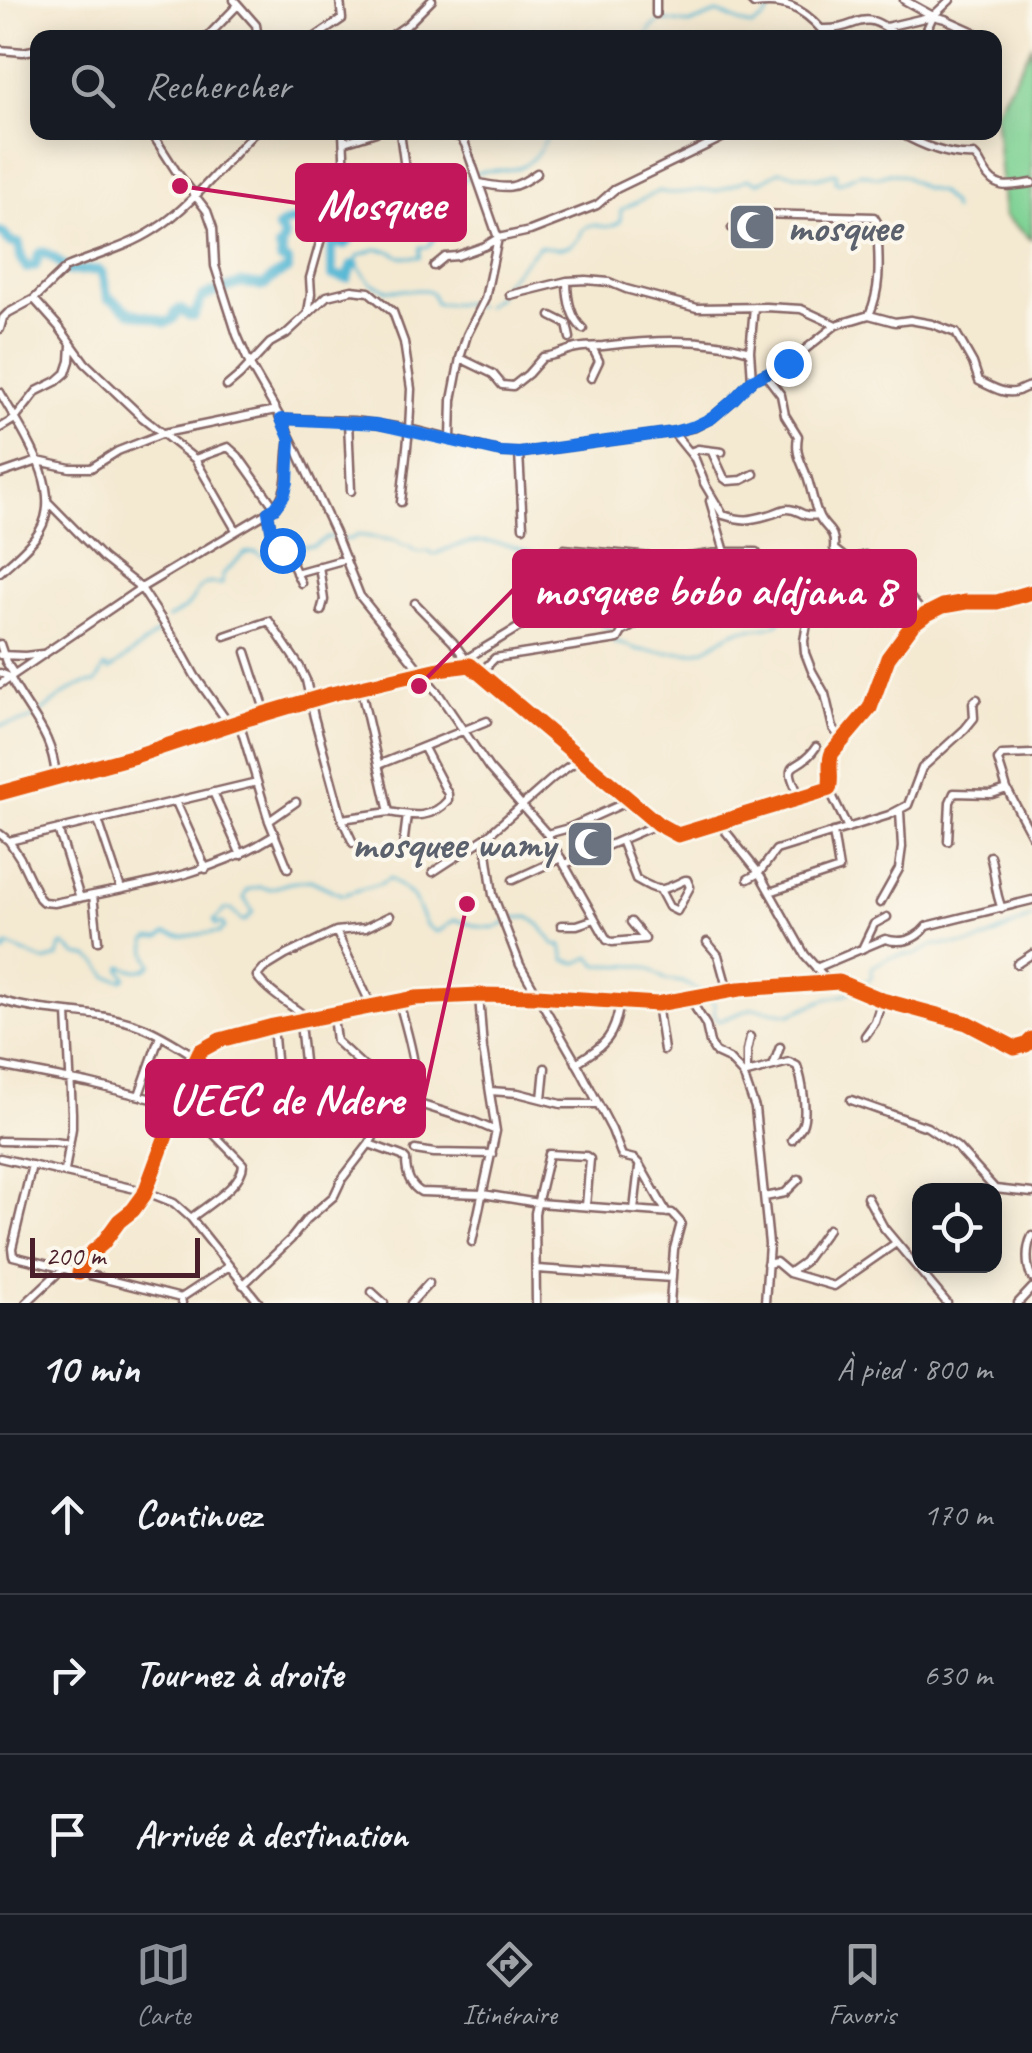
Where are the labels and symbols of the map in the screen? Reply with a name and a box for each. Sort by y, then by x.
callout: Mosquee [297,165,465,240]
text: Mosquee [317,176,449,233]
mosque icon: mosquee [726,201,778,253]
place label: mosquee [787,201,905,254]
route end [766,341,812,387]
route start [260,528,306,574]
callout: mosquee bobo aldjana 8 [514,551,915,626]
text: mosquee bobo aldjana 8 [533,562,899,619]
place label: mosquee wamy [352,818,560,871]
mosque icon: mosquee wamy [564,818,616,870]
callout: UEEC de Ndere [147,1061,424,1136]
text: UEEC de Ndere [168,1071,407,1128]
scale bar [30,1233,200,1278]

